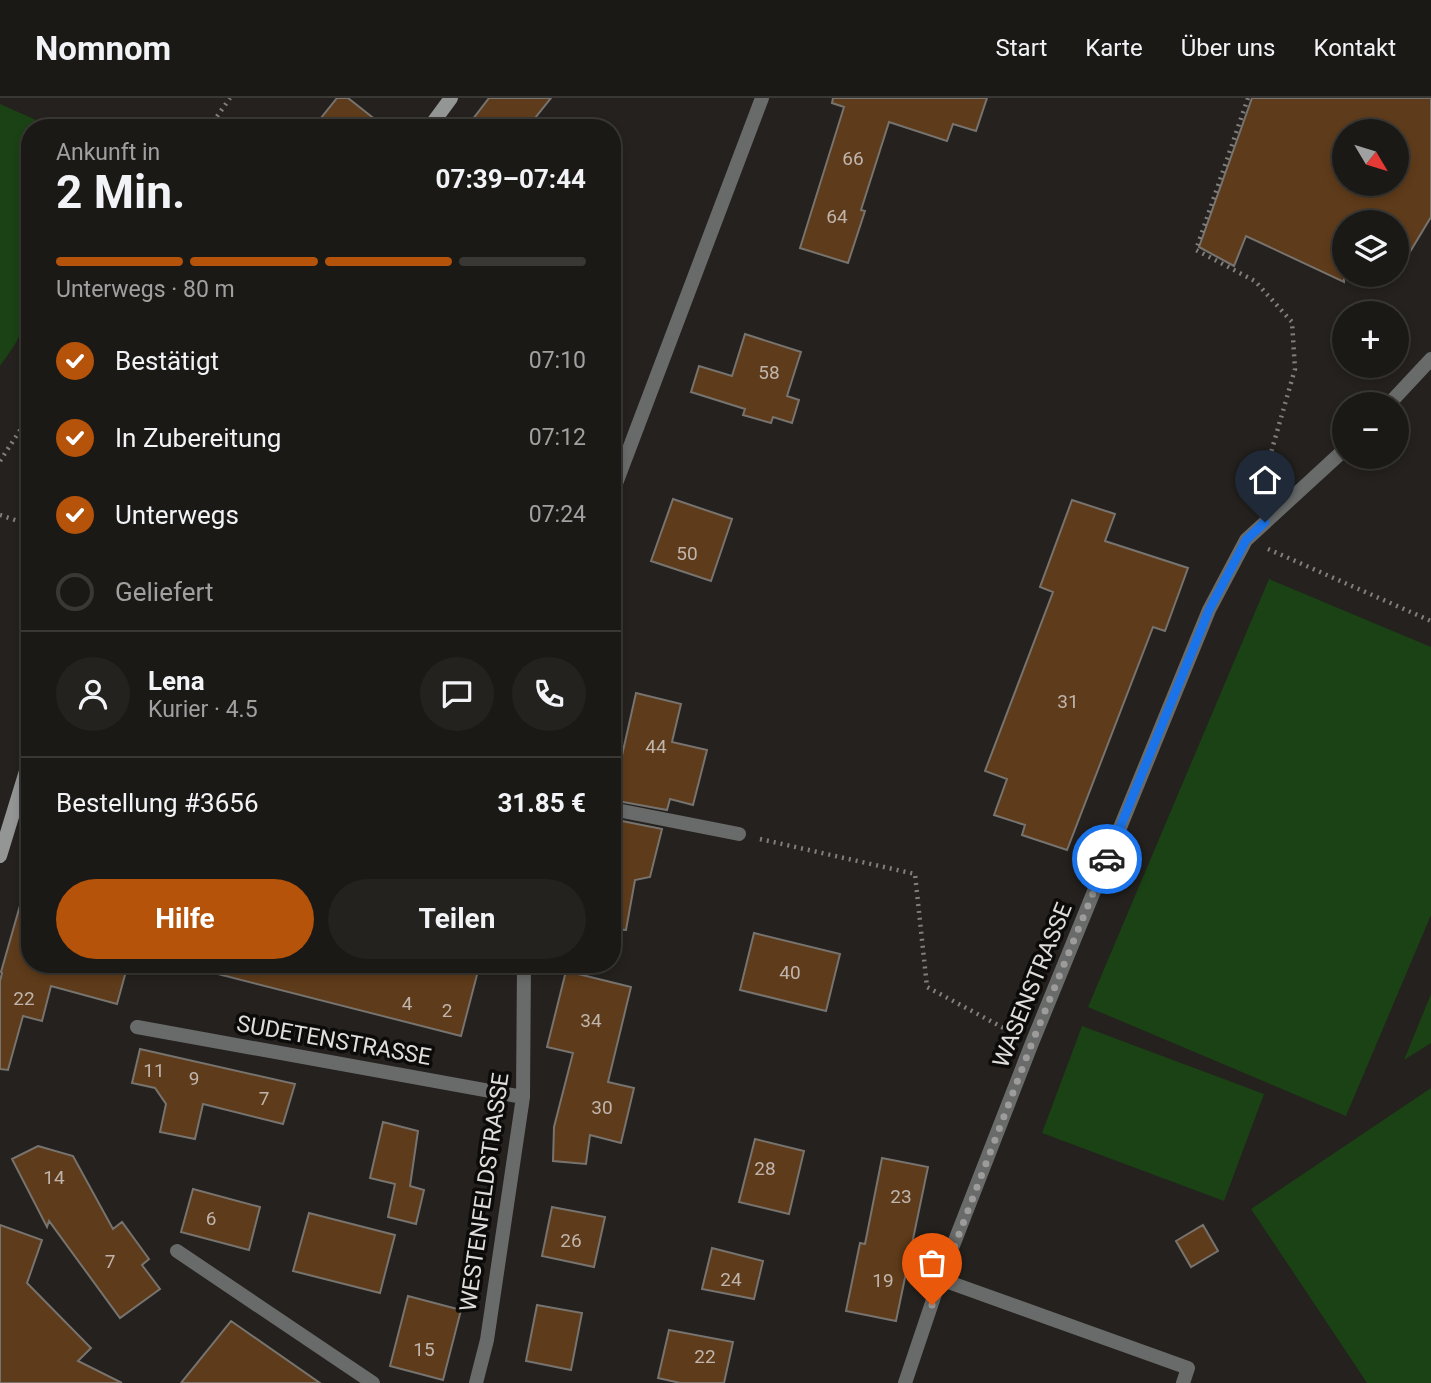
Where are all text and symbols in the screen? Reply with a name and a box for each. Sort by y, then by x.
text: Nomnom [35,29,171,68]
text: Start [996,34,1047,62]
text: Karte [1085,34,1143,62]
text: Über uns [1181,34,1275,62]
text: Kontakt [1313,34,1396,62]
north arrow [1332,119,1409,196]
map controls [1332,119,1409,469]
text: Ankunft in [56,139,160,166]
house number: 66 [842,147,864,170]
text: 07:39–07:44 [436,164,586,194]
text: 2 Min. [56,165,185,219]
house number: 64 [826,205,848,228]
button: layers [1332,210,1409,287]
text: Unterwegs · 80 m [56,276,235,303]
button: + [1332,301,1409,378]
icon: check [56,342,94,380]
text: Bestätigt [115,346,219,376]
text: 07:10 [529,347,586,374]
house number: 58 [758,361,780,384]
button: − [1332,392,1409,469]
icon: check [56,419,94,457]
text: In Zubereitung [115,423,281,453]
text: 07:12 [529,424,586,451]
pin [1235,450,1295,522]
icon: home [1246,461,1284,499]
icon: check [56,496,94,534]
text: Unterwegs [115,500,239,530]
text: 07:24 [529,501,586,528]
house number: 50 [676,542,698,565]
text: Geliefert [115,577,213,607]
button: person [56,657,130,731]
button: chat [420,657,494,731]
button: phone [512,657,586,731]
text: Lena [148,666,205,696]
house number: 31 [1057,690,1079,713]
text: Kurier · 4.5 [148,696,258,723]
house number: 44 [645,735,667,758]
text: Bestellung #3656 [56,788,259,818]
text: 31.85 € [497,788,586,818]
courier [1072,824,1142,894]
icon: car [1088,840,1126,878]
button: Hilfe [56,879,314,959]
button: Teilen [328,879,586,959]
street label: WASENSTRASSE [987,899,1078,1071]
house number: 40 [779,961,801,984]
house number: 22 [13,987,35,1010]
house number: 4 [402,992,413,1015]
house number: 2 [442,999,452,1022]
house number: 34 [580,1009,602,1032]
street label: SUDETENSTRASSE [235,1010,433,1071]
house number: 11 [143,1059,165,1082]
house number: 9 [189,1067,199,1090]
street label: WESTENFELDSTRASSE [454,1071,515,1313]
house number: 7 [259,1087,269,1110]
house number: 30 [591,1096,613,1119]
house number: 28 [754,1157,776,1180]
house number: 14 [43,1166,65,1189]
house number: 23 [890,1185,912,1208]
house number: 6 [206,1207,216,1230]
house number: 26 [560,1229,582,1252]
pin [902,1233,962,1305]
icon: bag [913,1244,951,1282]
house number: 7 [105,1250,115,1273]
house number: 24 [720,1268,742,1291]
house number: 19 [872,1269,894,1292]
house number: 15 [413,1338,435,1361]
house number: 22 [694,1345,716,1368]

